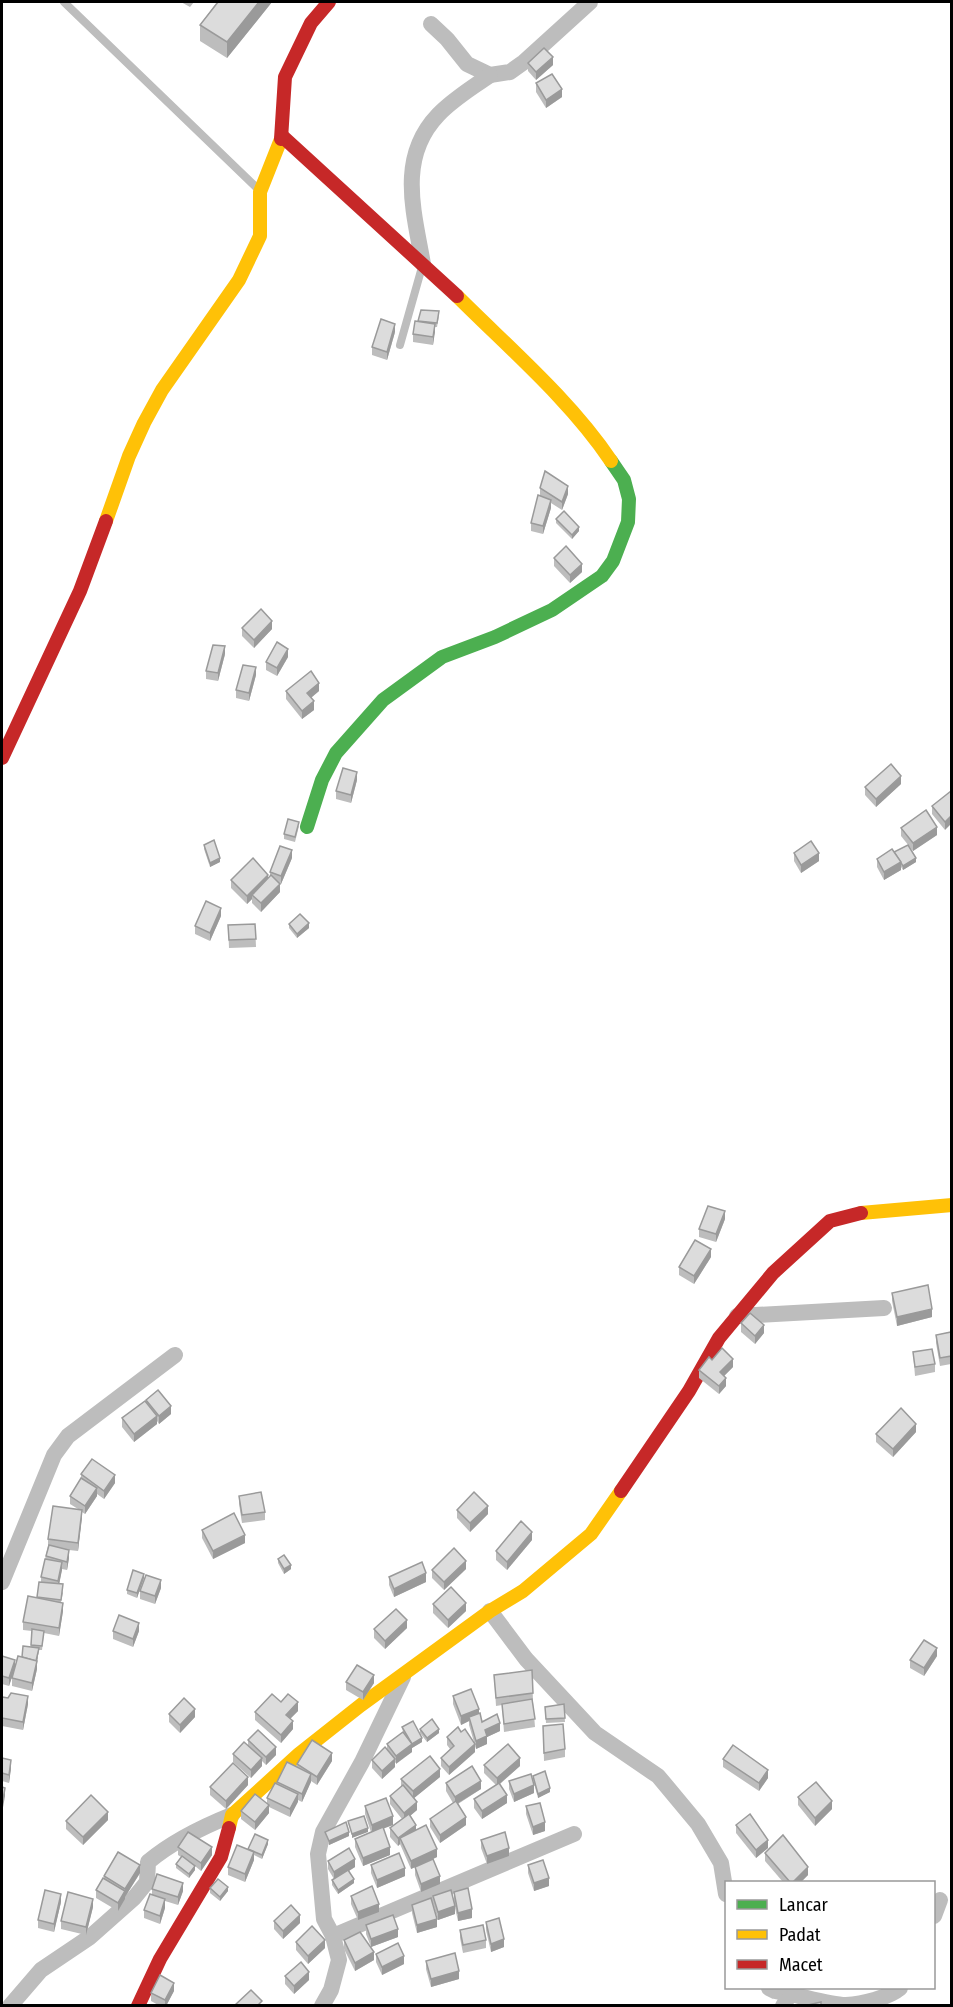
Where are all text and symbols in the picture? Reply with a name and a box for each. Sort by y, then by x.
legend [725,1881,935,1989]
text: Lancar [779,1894,828,1916]
text: Padat [779,1924,821,1946]
text: Macet [779,1954,823,1976]

